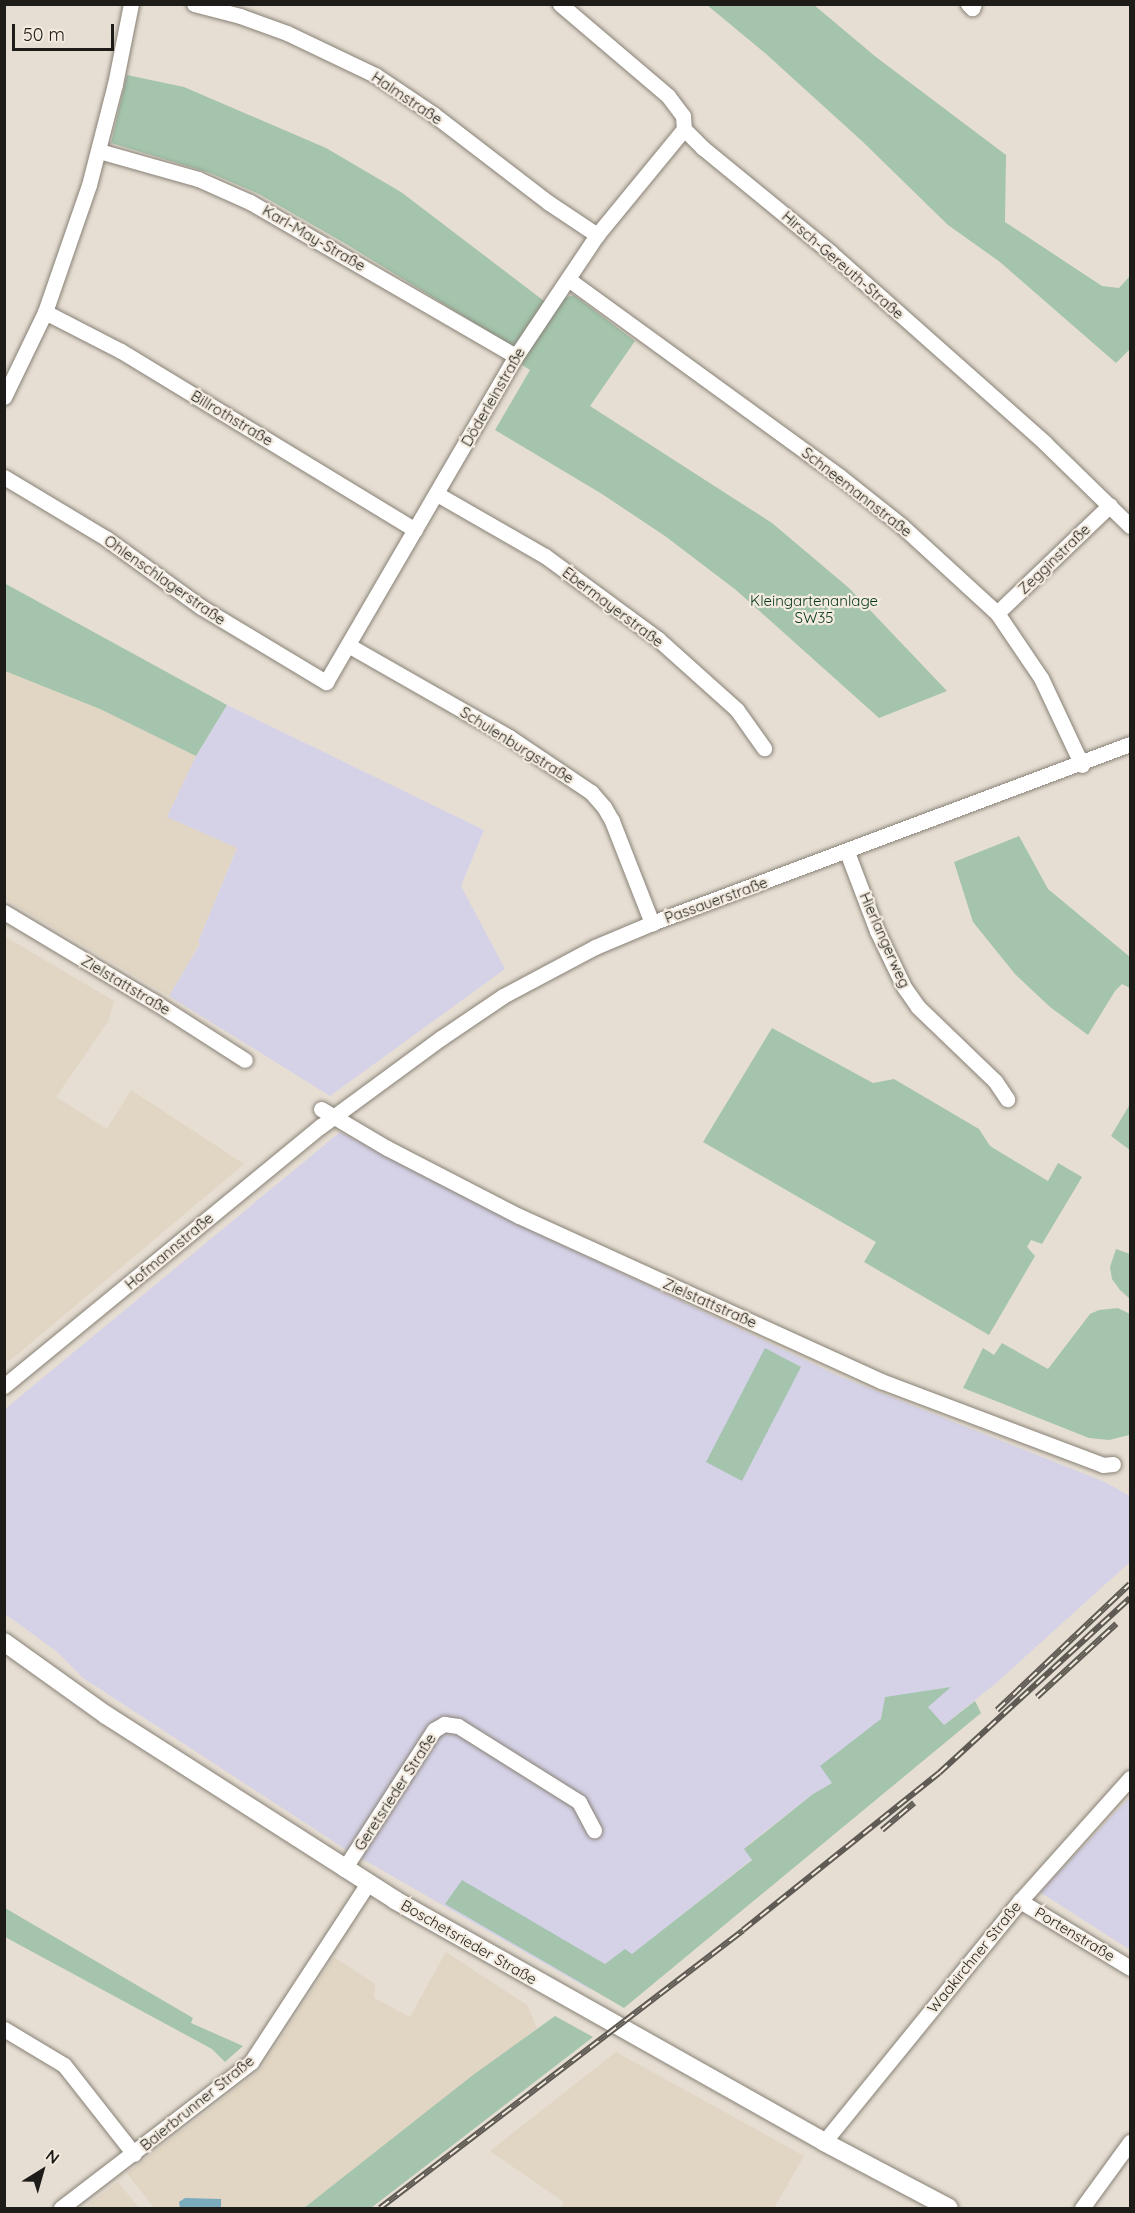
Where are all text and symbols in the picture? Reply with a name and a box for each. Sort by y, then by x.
scale bar [15,12,117,50]
text: 50 m [23,23,65,46]
street label: Halmstraße [368,68,446,128]
street label: Karl-May-Straße [259,201,369,275]
street label: Hirsch-Gereuth-Straße [778,207,908,323]
street label: Döderleinstraße [457,344,529,450]
street label: Billrothstraße [188,387,276,449]
street label: Schneemannstraße [798,443,916,541]
street label: Zegginstraße [1014,520,1094,598]
street label: Ohlenschlagerstraße [101,531,229,629]
street label: Ebermayerstraße [559,563,667,651]
park label: Kleingartenanlage SW35 [750,591,878,626]
street label: Schulenburgstraße [457,703,577,787]
street label: Passauerstraße [662,873,770,927]
street label: Hierlangerweg [856,889,914,991]
street label: Zielstattstraße [78,951,174,1019]
street label: Hofmannstraße [121,1209,217,1293]
street label: Zielstattstraße [660,1274,760,1332]
street label: Geretsrieder Straße [350,1730,440,1854]
street label: Boschetsrieder Straße [398,1896,540,1988]
street label: Waakirchner Straße [923,1898,1025,2016]
street label: Portenstraße [1032,1903,1118,1965]
street label: Baierbrunner Straße [136,2052,258,2154]
north arrow [12,2141,72,2201]
text: N [42,2145,64,2168]

